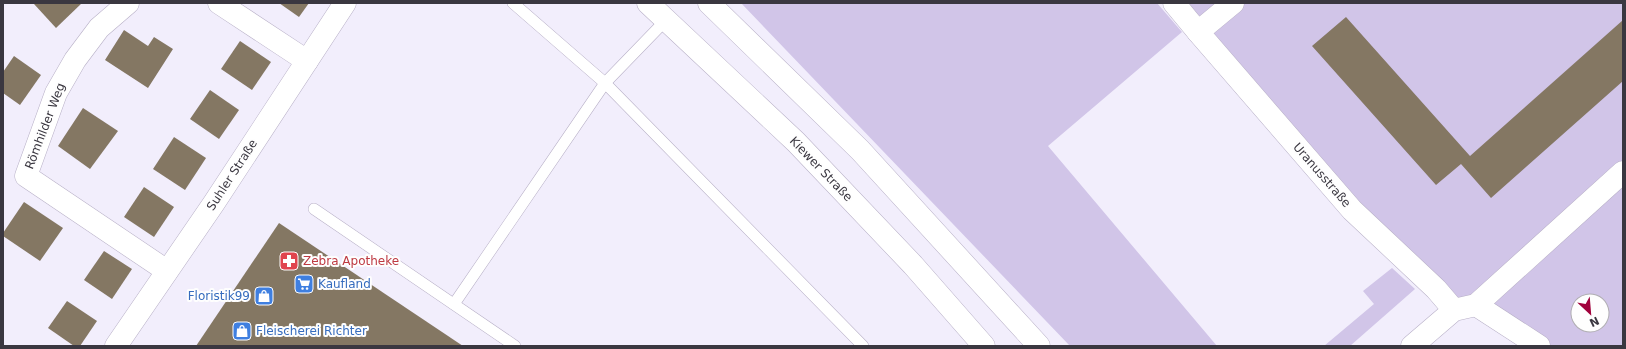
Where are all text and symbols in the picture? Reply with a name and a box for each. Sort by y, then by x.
street label: Römhilder Weg [22,81,68,171]
street label: Kiewer Straße [787,134,855,204]
street label: Suhler Straße [204,137,260,213]
street label: Uranusstraße [1290,140,1354,210]
pharmacy icon: Zebra Apotheke [278,250,300,272]
place label: Zebra Apotheke [303,254,399,268]
supermarket icon: Kaufland [293,273,315,295]
place label: Kaufland [318,277,371,291]
shop icon: Floristik99 [253,285,275,307]
place label: Floristik99 [188,289,250,303]
north arrow [1570,293,1610,333]
text: N [1587,314,1601,329]
shop icon: Fleischerei Richter [231,320,253,342]
place label: Fleischerei Richter [256,324,367,338]

